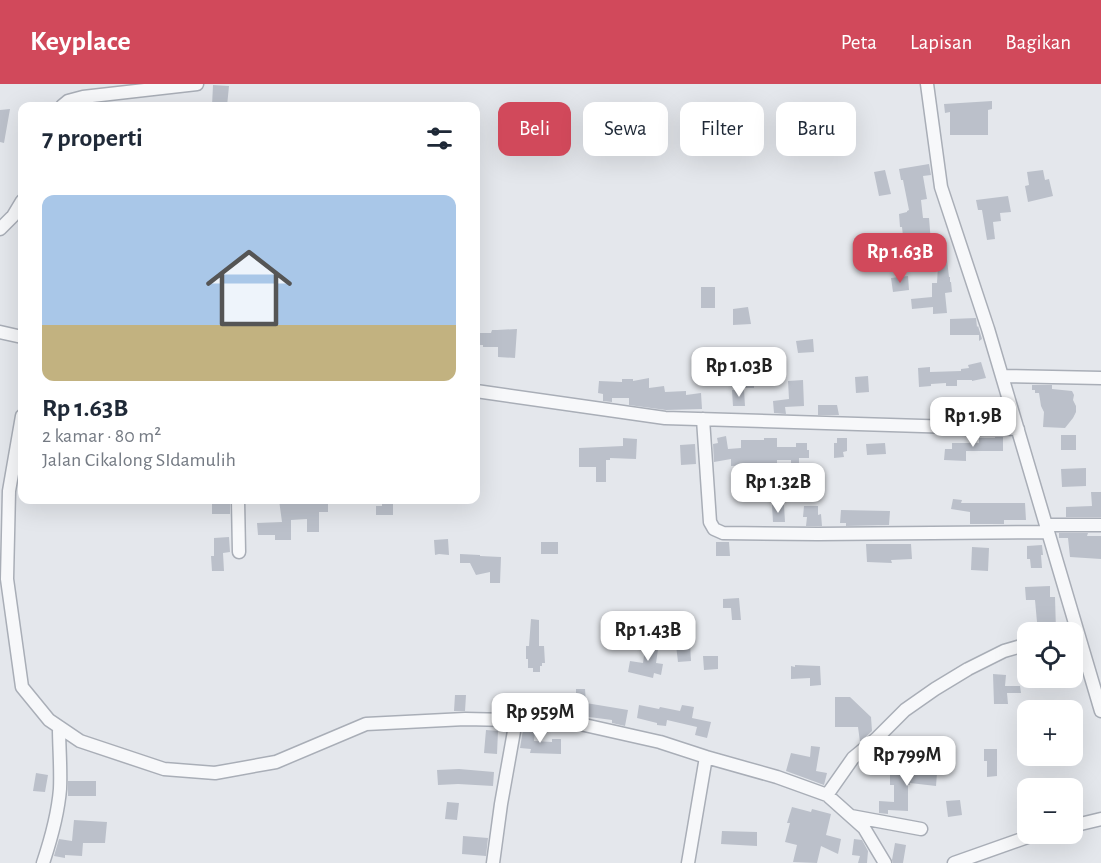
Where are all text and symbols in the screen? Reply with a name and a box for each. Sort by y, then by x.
text: Keyplace [30,28,131,56]
text: Peta [841,32,877,53]
text: Lapisan [910,32,972,53]
text: Bagikan [1005,32,1071,53]
chip: Beli [498,102,571,156]
chip: Sewa [583,102,668,156]
chip: Filter [680,102,764,156]
chip: Baru [776,102,856,156]
icon: filters [423,122,456,155]
text: 7 properti [42,125,143,151]
pin: Rp 1.63B [838,233,962,284]
icon: home [195,234,303,342]
text: Rp 1.63B [867,242,933,262]
pin: Rp 1.03B [677,347,801,398]
text: Rp 1.03B [705,356,773,376]
text: Rp 1.63B [42,395,128,421]
pin: Rp 1.9B [918,397,1028,448]
text: Rp 1.9B [944,406,1002,426]
text: 2 kamar · 80 m² [42,426,161,446]
text: Jalan Cikalong SIdamulih [42,450,236,470]
pin: Rp 1.32B [716,463,840,514]
text: Rp 1.32B [745,472,811,492]
pin: Rp 1.43B [586,611,710,662]
text: Rp 1.43B [615,620,681,640]
map controls [1017,622,1083,844]
button: locate [1017,622,1083,688]
pin: Rp 959M [485,693,595,744]
button: + [1017,700,1083,766]
text: Rp 959M [506,702,574,722]
pin: Rp 799M [852,736,962,787]
text: Rp 799M [873,745,941,765]
button: − [1017,778,1083,844]

